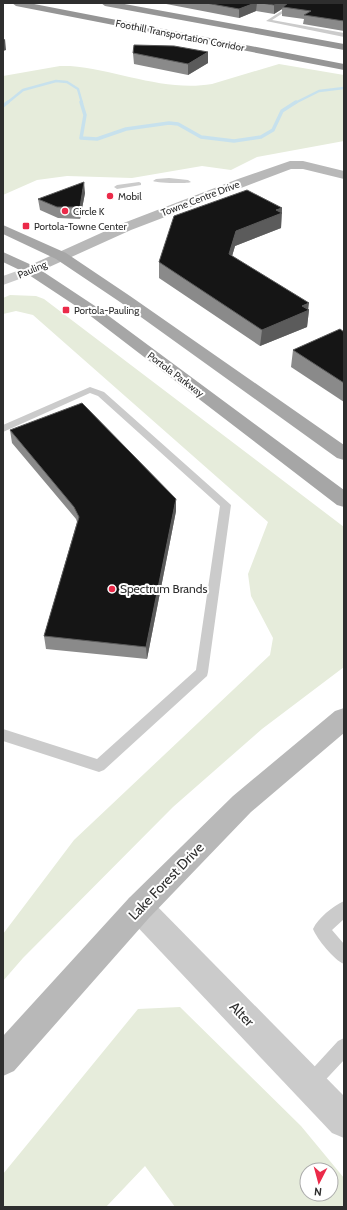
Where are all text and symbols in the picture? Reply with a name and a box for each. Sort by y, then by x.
street label: Foothill Transportation Corridor [114,17,246,55]
street label: Towne Centre Drive [159,178,241,219]
place label: Mobil [118,190,142,203]
marker: Mobil [105,191,115,201]
place label: Circle K [73,205,105,218]
marker: Circle K [60,206,70,216]
place label: Portola-Towne Center [34,220,127,233]
marker: Portola-Towne Center [21,221,31,231]
street label: Pauling [16,257,50,281]
place label: Portola-Pauling [74,304,140,317]
marker: Portola-Pauling [61,305,71,315]
street label: Portola Parkway [145,349,207,400]
place label: Spectrum Brands [120,581,207,596]
marker: Spectrum Brands [107,584,117,594]
street label: Lake Forest Drive [124,838,208,924]
street label: Alter [226,998,259,1031]
north arrow [299,1162,339,1202]
text: N [313,1185,323,1199]

